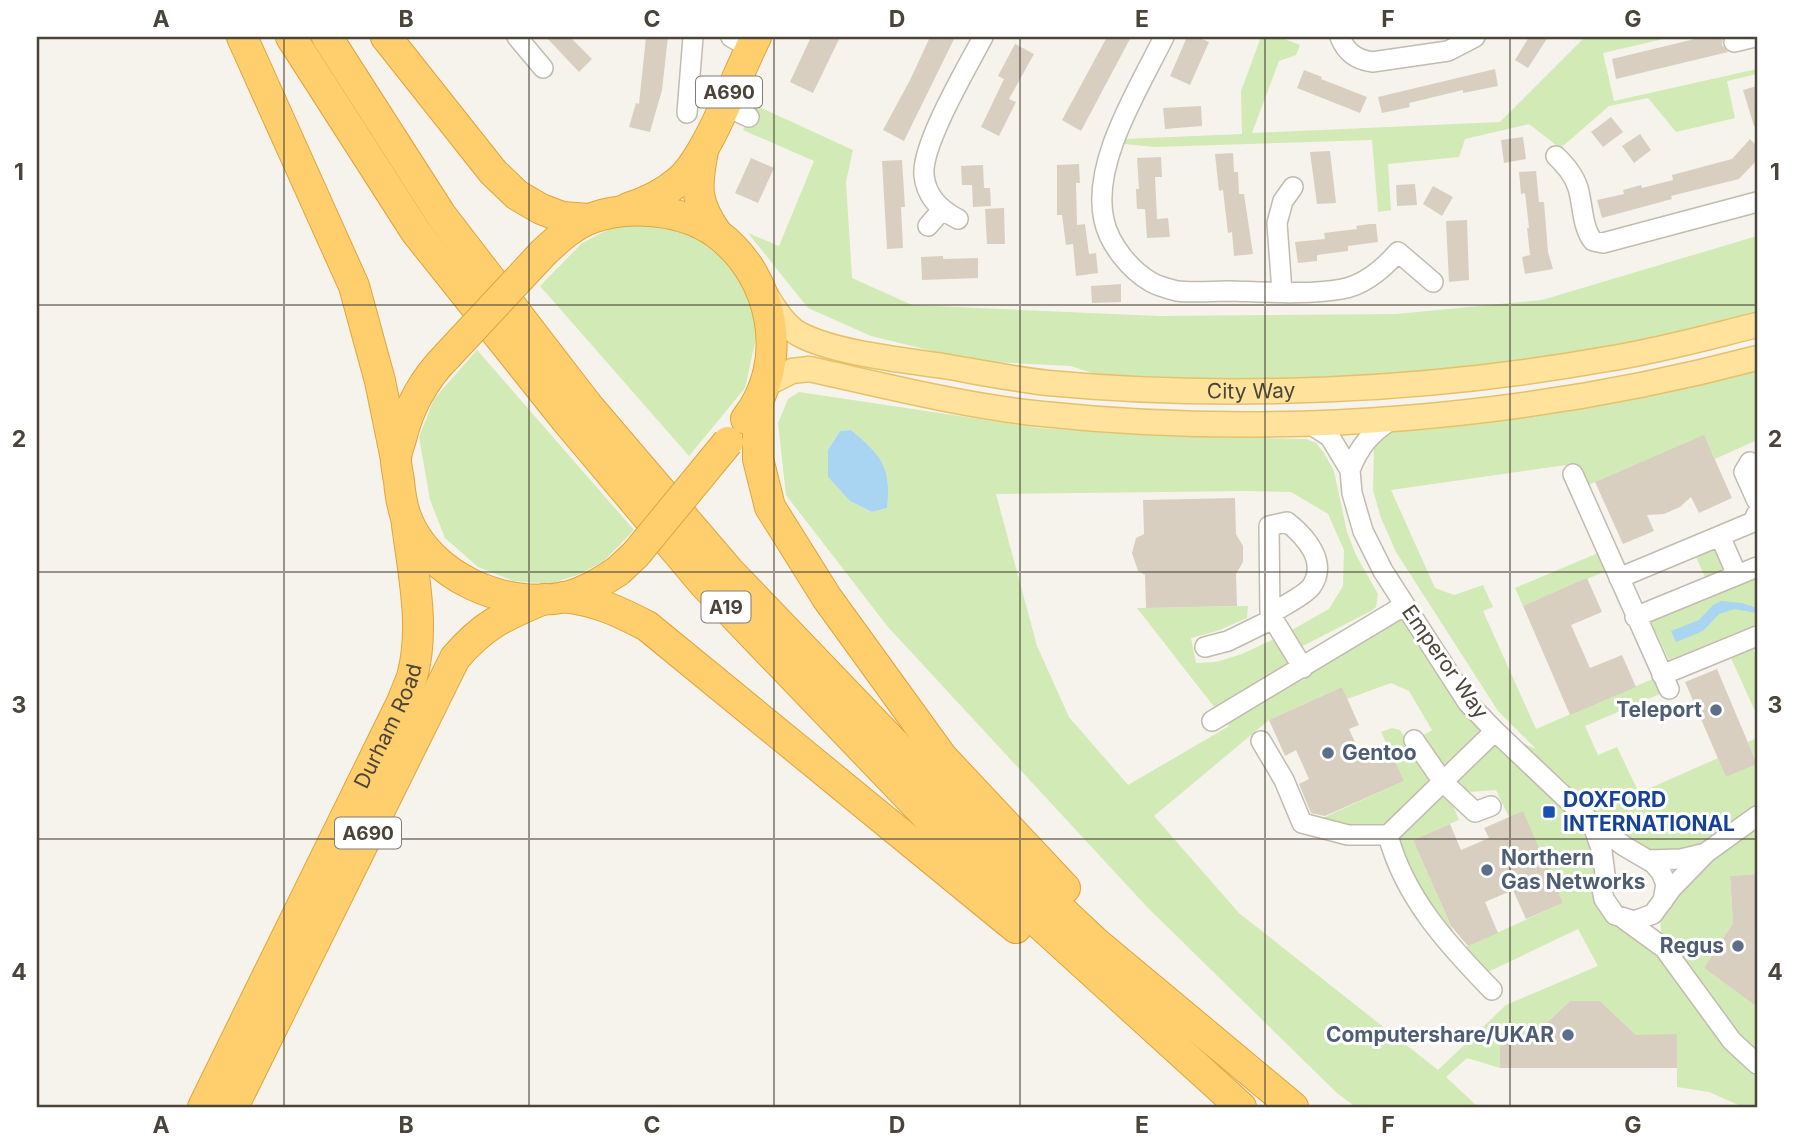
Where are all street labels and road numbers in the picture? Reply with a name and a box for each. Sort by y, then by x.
road number: A690 [696,76,762,108]
street label: City Way [1207,378,1296,403]
road number: A19 [702,592,750,622]
street label: Emperor Way [1397,600,1494,724]
street label: Durham Road [349,661,427,792]
road number: A690 [335,818,401,848]

